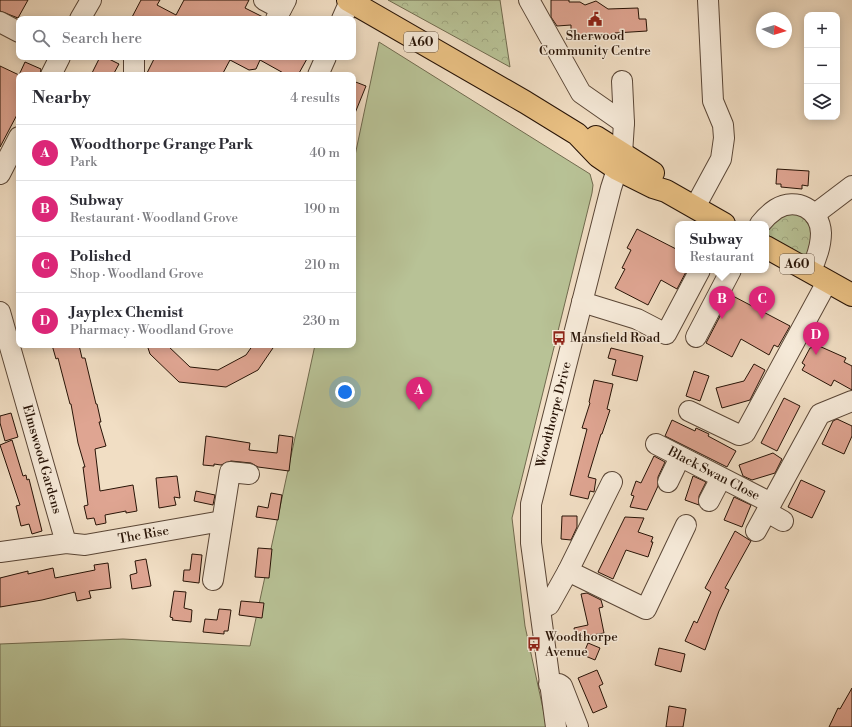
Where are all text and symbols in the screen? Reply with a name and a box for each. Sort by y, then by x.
public building icon: Sherwood Community Centre [587,11,603,27]
north arrow [756,12,792,48]
map controls [804,12,840,120]
button: + [804,12,840,48]
search box [16,16,356,60]
icon: search [30,27,52,49]
place label: Sherwood Community Centre [539,28,651,59]
text: Search here [62,29,142,48]
road number: A60 [404,32,438,52]
button: − [804,48,840,84]
button: layers [804,84,840,120]
text: Nearby [32,87,91,109]
text: 4 results [290,90,340,106]
text: Woodthorpe Grange Park [70,135,253,154]
text: A [40,145,50,161]
text: 40 m [310,145,340,161]
text: Park [70,154,97,170]
text: Subway [70,191,123,210]
text: B [40,201,50,217]
text: 190 m [304,201,340,217]
text: Restaurant · Woodland Grove [70,210,238,226]
popup [675,221,769,273]
text: Subway [690,230,743,249]
text: Polished [70,247,131,266]
text: Restaurant [690,249,754,265]
road number: A60 [780,254,814,274]
text: C [40,257,50,273]
text: 210 m [305,257,340,273]
text: Shop · Woodland Grove [70,266,204,282]
pin: B [709,286,735,319]
pin: C [749,286,775,319]
text: Jayplex Chemist [70,303,183,322]
text: D [40,313,50,329]
text: 230 m [303,313,340,329]
text: Pharmacy · Woodland Grove [70,322,234,338]
pin: D [803,322,829,355]
bus stop icon: Mansfield Road [551,330,567,346]
place label: Mansfield Road [570,330,661,346]
street label: Woodthorpe Drive [532,359,575,470]
pin: A [406,377,432,410]
your location [335,382,355,402]
street label: Elmswood Gardens [19,403,65,516]
street label: Black Swan Close [664,443,763,504]
street label: The Rise [117,522,171,547]
place label: Woodthorpe Avenue [544,629,618,660]
bus stop icon: Woodthorpe Avenue [526,636,542,652]

